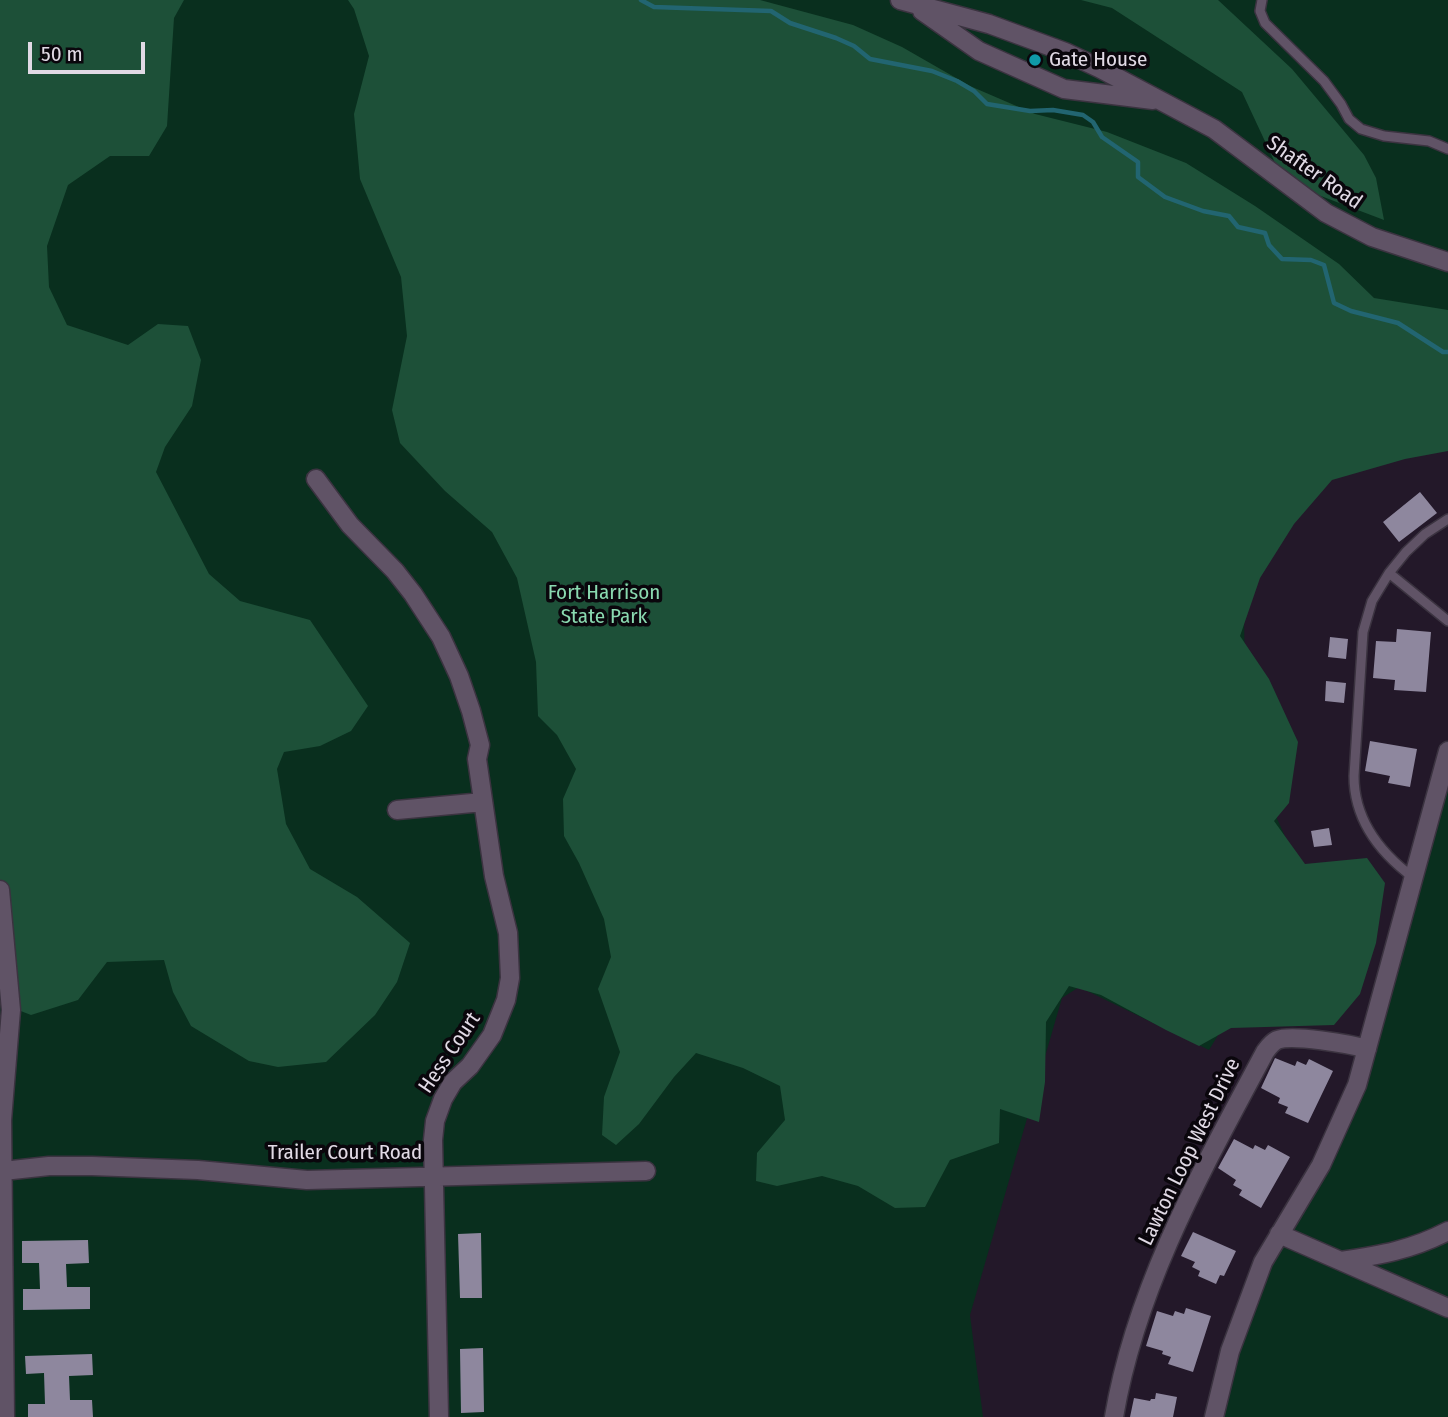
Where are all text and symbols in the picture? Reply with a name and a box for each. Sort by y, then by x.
scale bar [32,28,149,72]
text: 50 m [41,41,83,67]
place label: Gate House [1049,47,1147,73]
marker: Gate House [1027,52,1043,68]
street label: Shafter Road [1261,131,1367,215]
park label: Fort Harrison State Park [548,580,660,630]
street label: Hess Court [414,1008,486,1098]
street label: Lawton Loop West Drive [1134,1054,1246,1250]
street label: Trailer Court Road [268,1140,422,1166]

